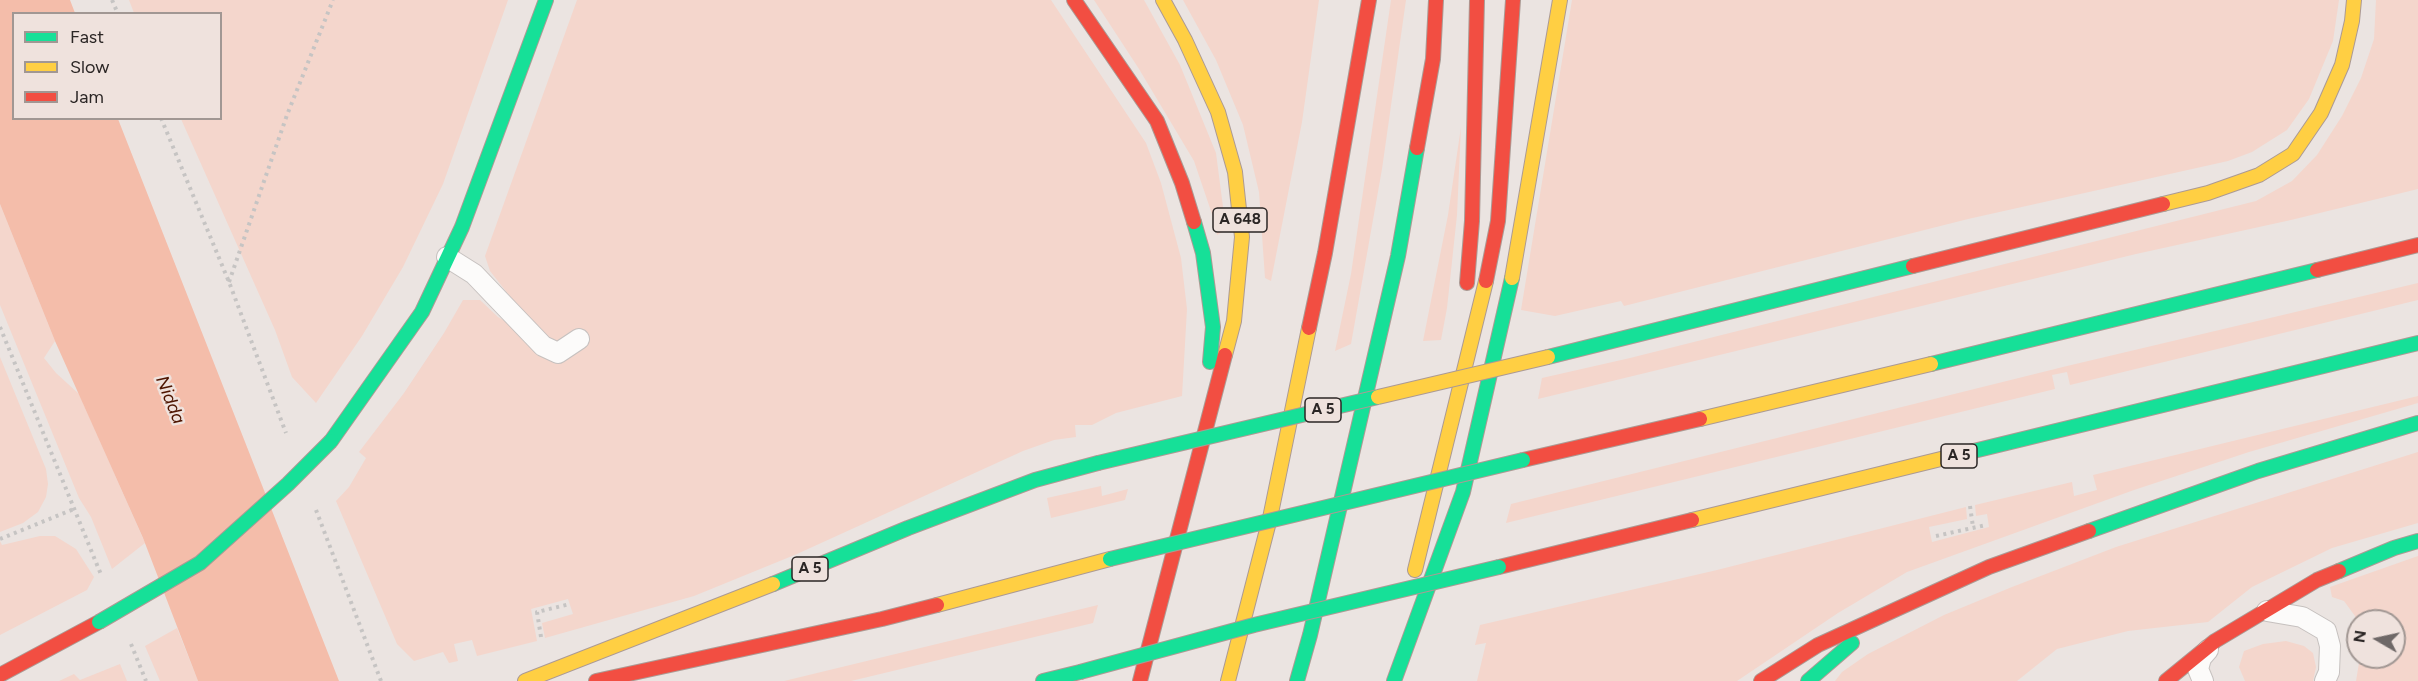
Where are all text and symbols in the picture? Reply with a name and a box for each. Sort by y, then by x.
legend [12,12,222,120]
text: Fast [70,26,104,48]
text: Slow [70,56,109,78]
text: Jam [70,86,104,108]
road number: A 648 [1213,208,1267,232]
water label: Nidda [151,373,189,427]
road number: A 5 [1305,398,1341,422]
road number: A 5 [1941,444,1977,468]
road number: A 5 [792,557,828,581]
north arrow [2346,609,2406,669]
text: N [2349,629,2370,644]

